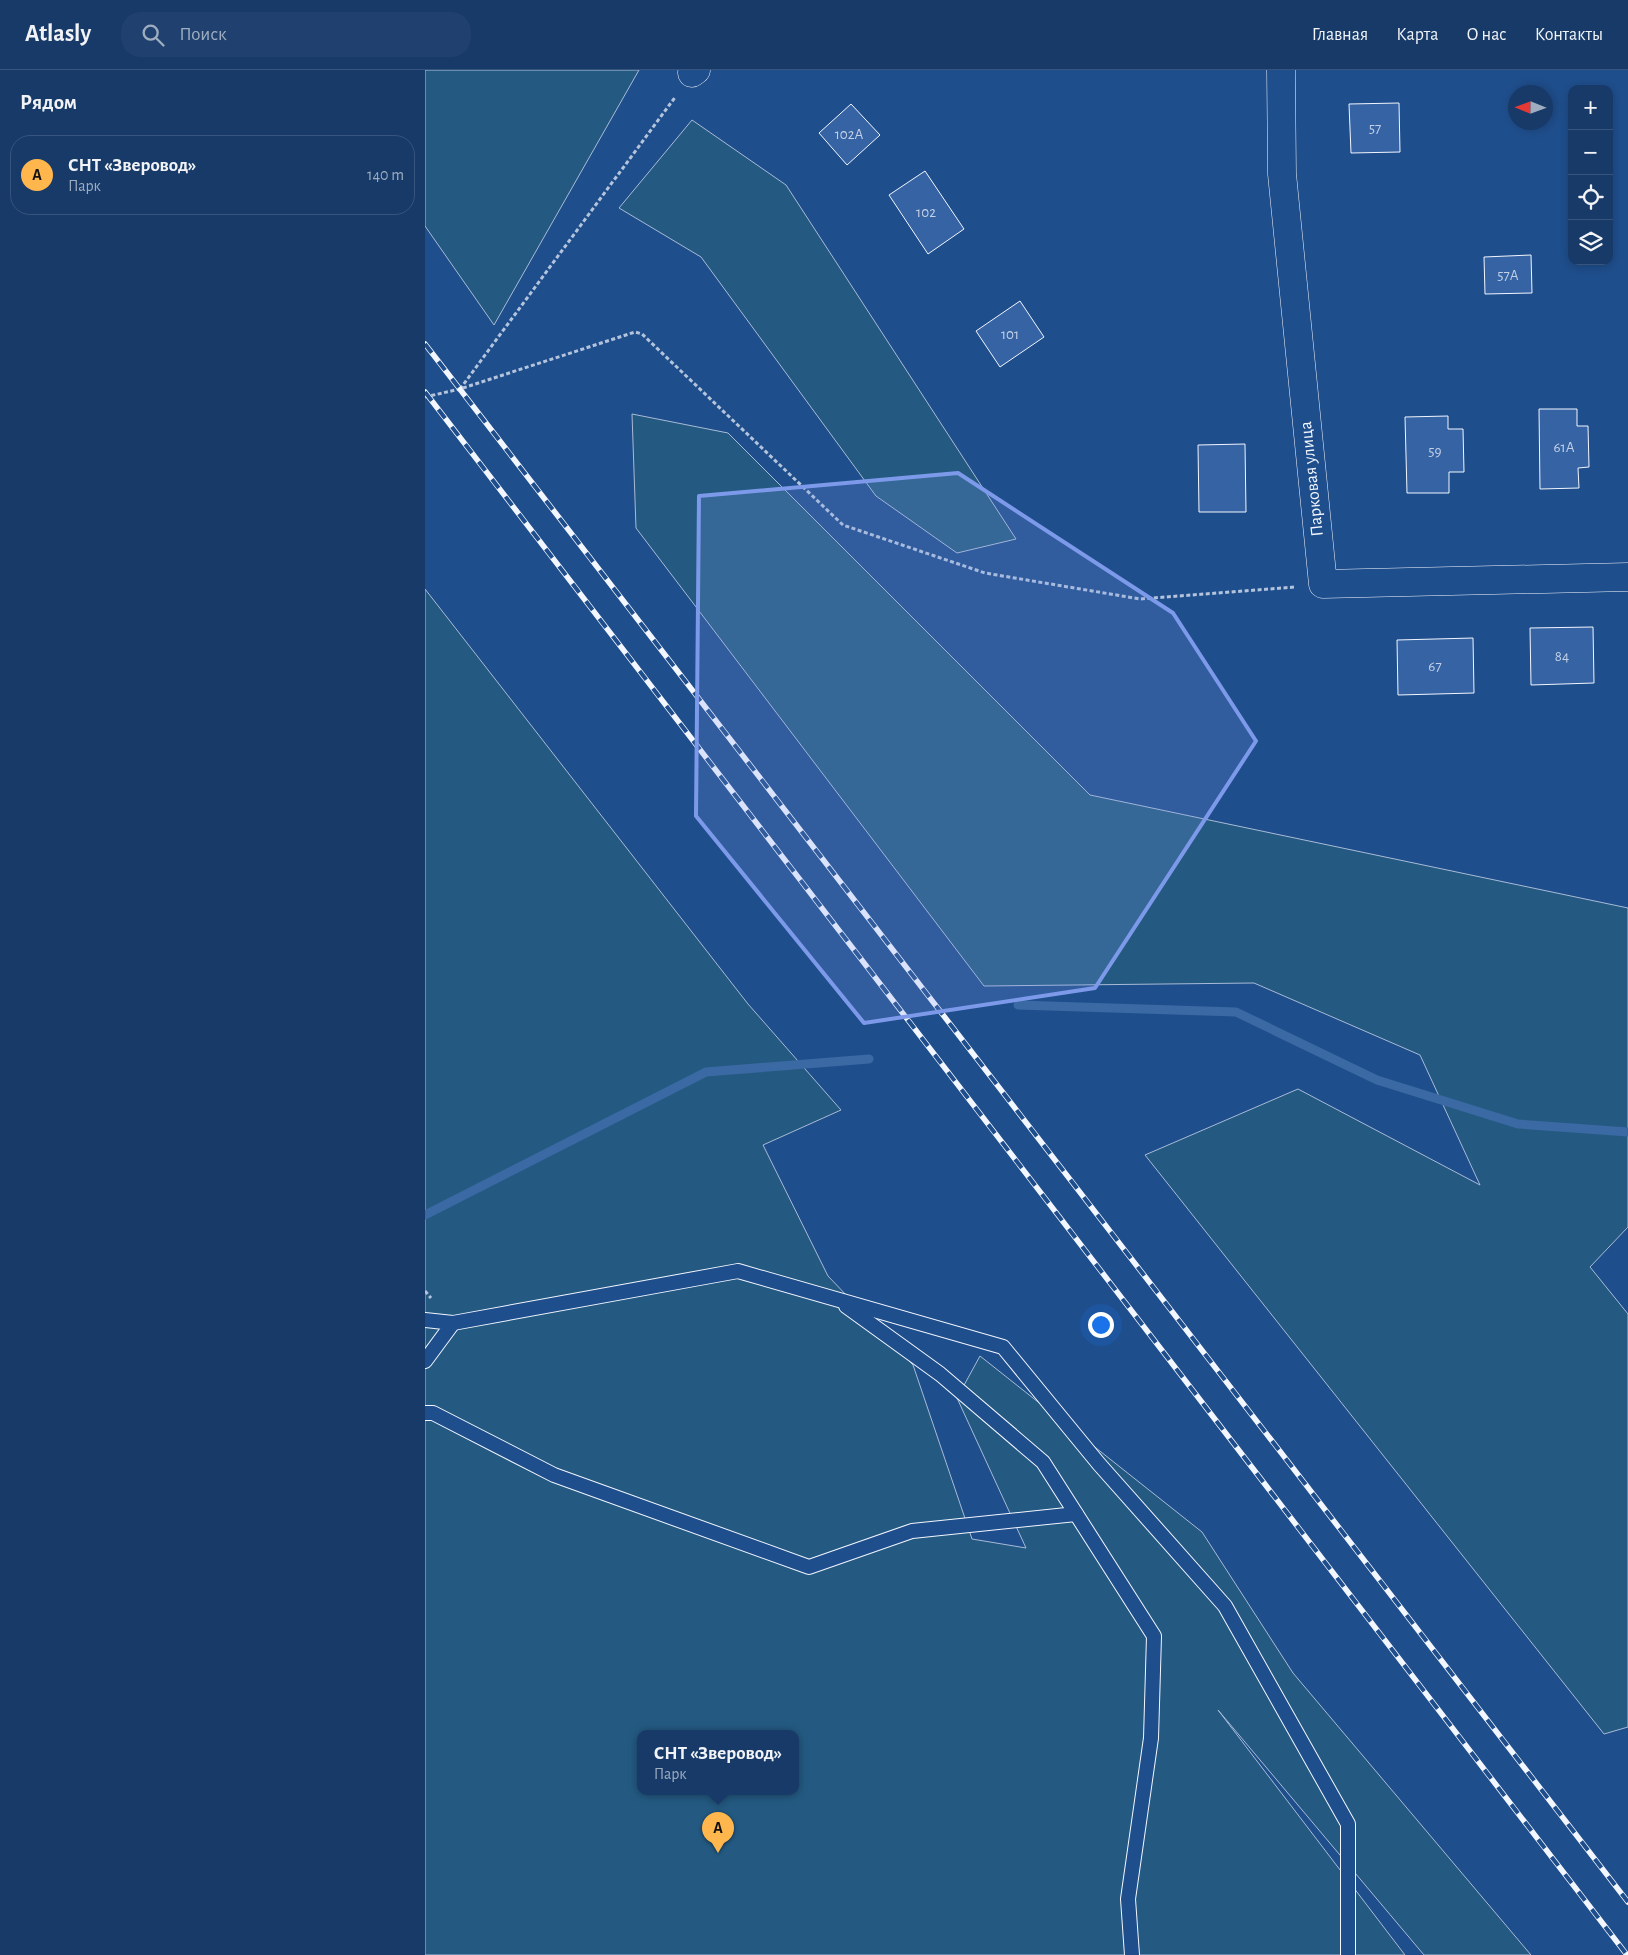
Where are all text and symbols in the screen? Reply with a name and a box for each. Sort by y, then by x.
search box [121,12,471,57]
icon: search [139,21,167,49]
text: Atlasly [25,22,91,46]
text: Поиск [179,25,227,44]
text: Главная [1312,26,1368,44]
text: Карта [1396,26,1438,44]
text: О нас [1466,26,1507,44]
text: Контакты [1535,26,1603,44]
north arrow [1508,85,1553,130]
map controls [1568,85,1613,265]
button: + [1568,85,1613,130]
text: Рядом [20,92,77,113]
house number: 57 [1369,121,1381,136]
house number: 102А [835,127,864,142]
button: − [1568,130,1613,175]
text: СНТ «Зверовод» [68,156,196,175]
text: A [32,167,42,183]
text: 140 m [367,167,404,183]
button: locate [1568,175,1613,220]
text: Парк [68,178,101,194]
house number: 102 [916,205,936,220]
button: layers [1568,220,1613,265]
house number: 57А [1497,268,1519,283]
house number: 101 [1001,327,1019,342]
street label: Парковая улица [1297,420,1327,538]
house number: 61А [1553,440,1575,455]
house number: 59 [1428,444,1442,459]
house number: 84 [1555,649,1569,664]
house number: 67 [1428,659,1442,674]
your location [1088,1312,1114,1338]
popup [637,1730,799,1795]
text: СНТ «Зверовод» [654,1744,782,1763]
text: Парк [654,1766,687,1782]
pin: A [702,1812,734,1853]

